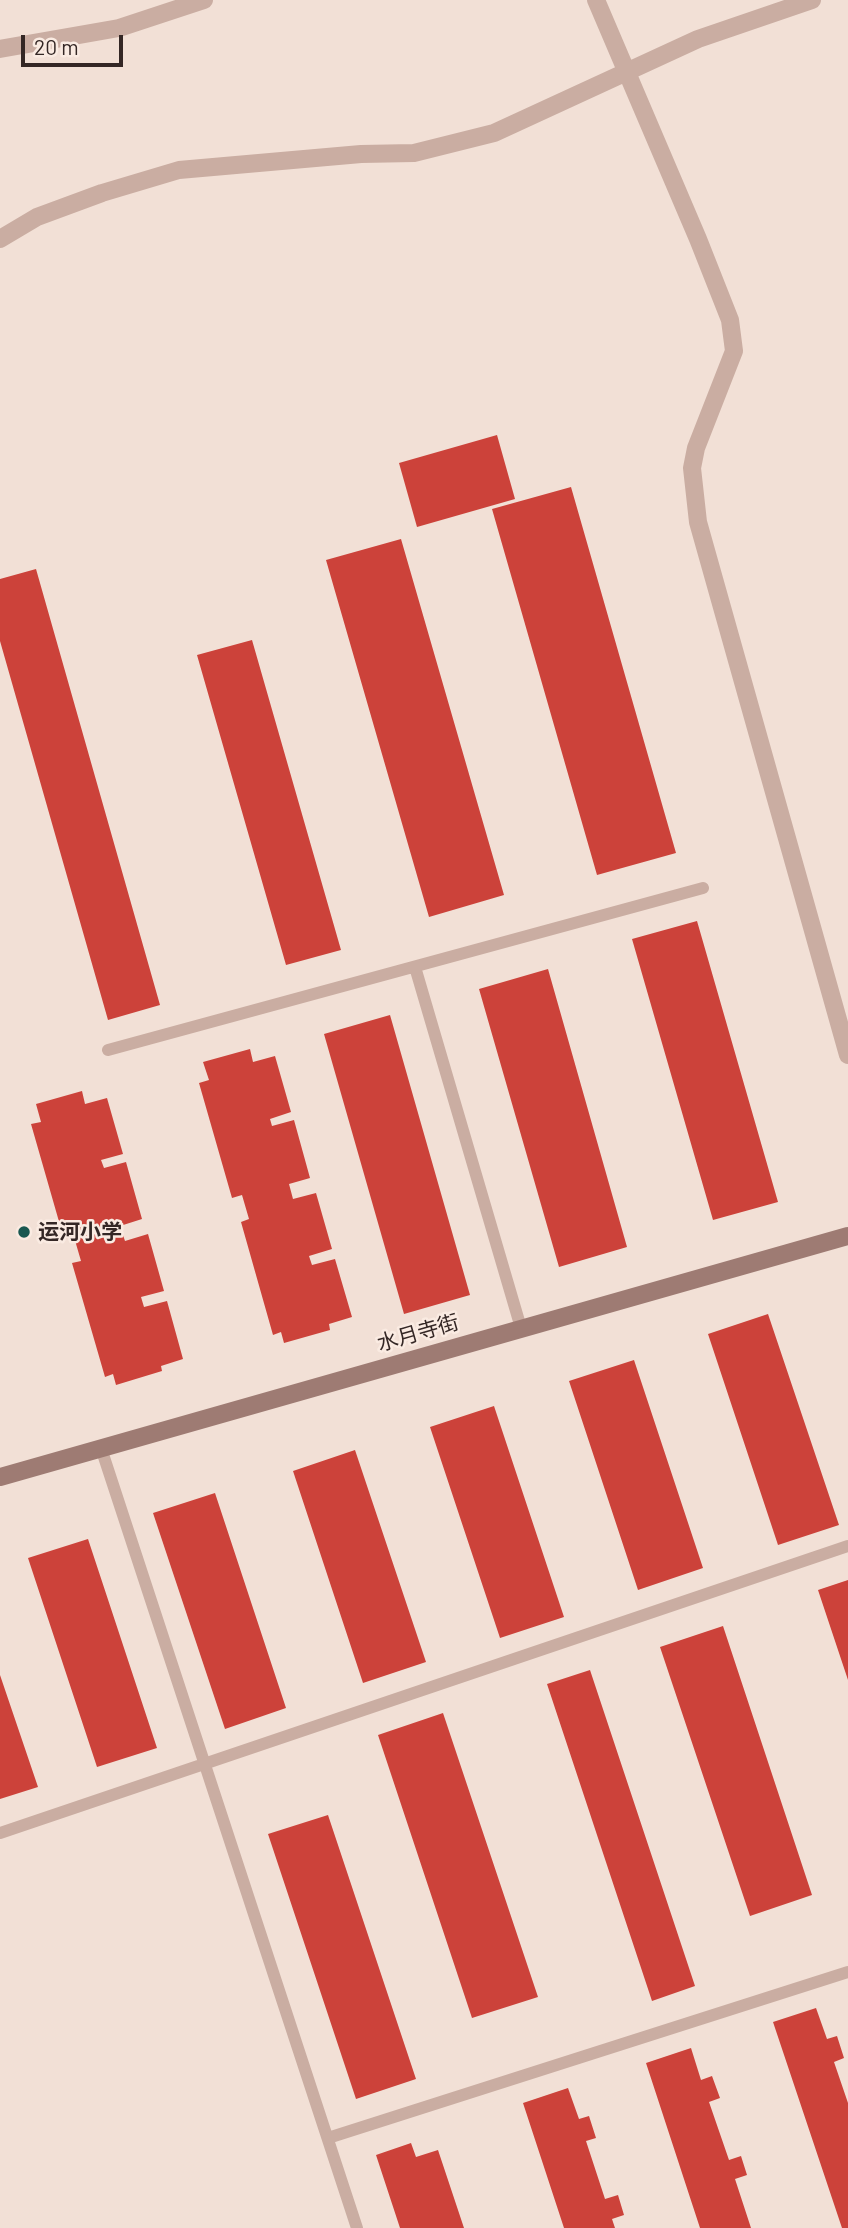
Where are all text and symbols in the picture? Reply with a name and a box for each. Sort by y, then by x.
scale bar [24,21,126,65]
text: 20 m [34,34,79,59]
place label: 运河小学 [38,1219,122,1245]
marker: 运河小学 [16,1224,32,1240]
street label: 水月寺街 [374,1309,462,1357]

